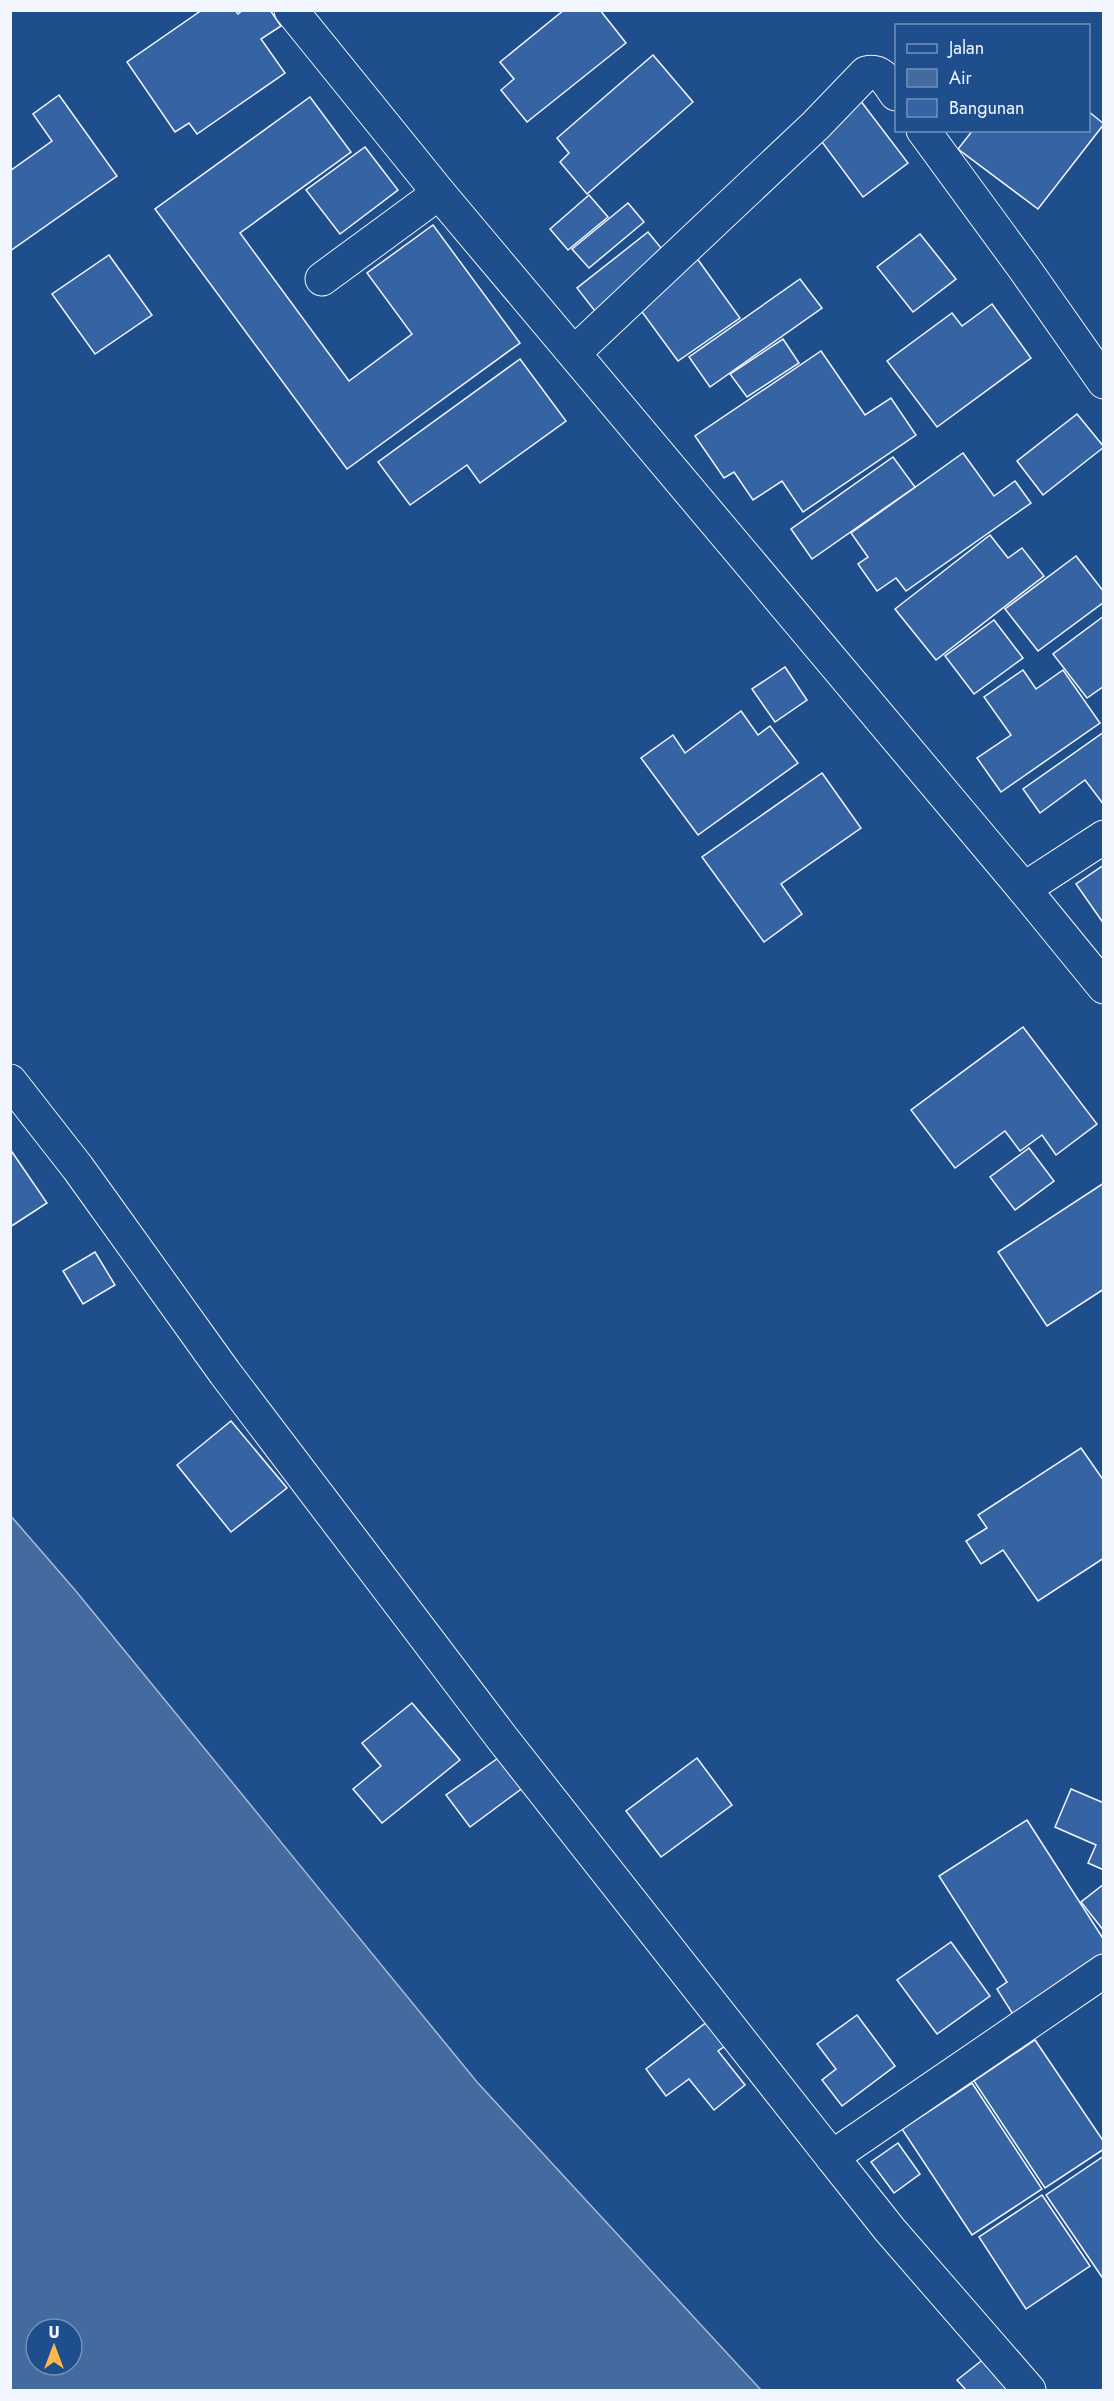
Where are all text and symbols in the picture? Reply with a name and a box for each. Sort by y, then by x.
legend [895,24,1090,132]
text: Jalan [947,35,984,61]
text: Air [949,65,973,91]
text: Bangunan [949,95,1024,121]
north arrow [24,2317,84,2377]
text: U [48,2321,60,2344]

